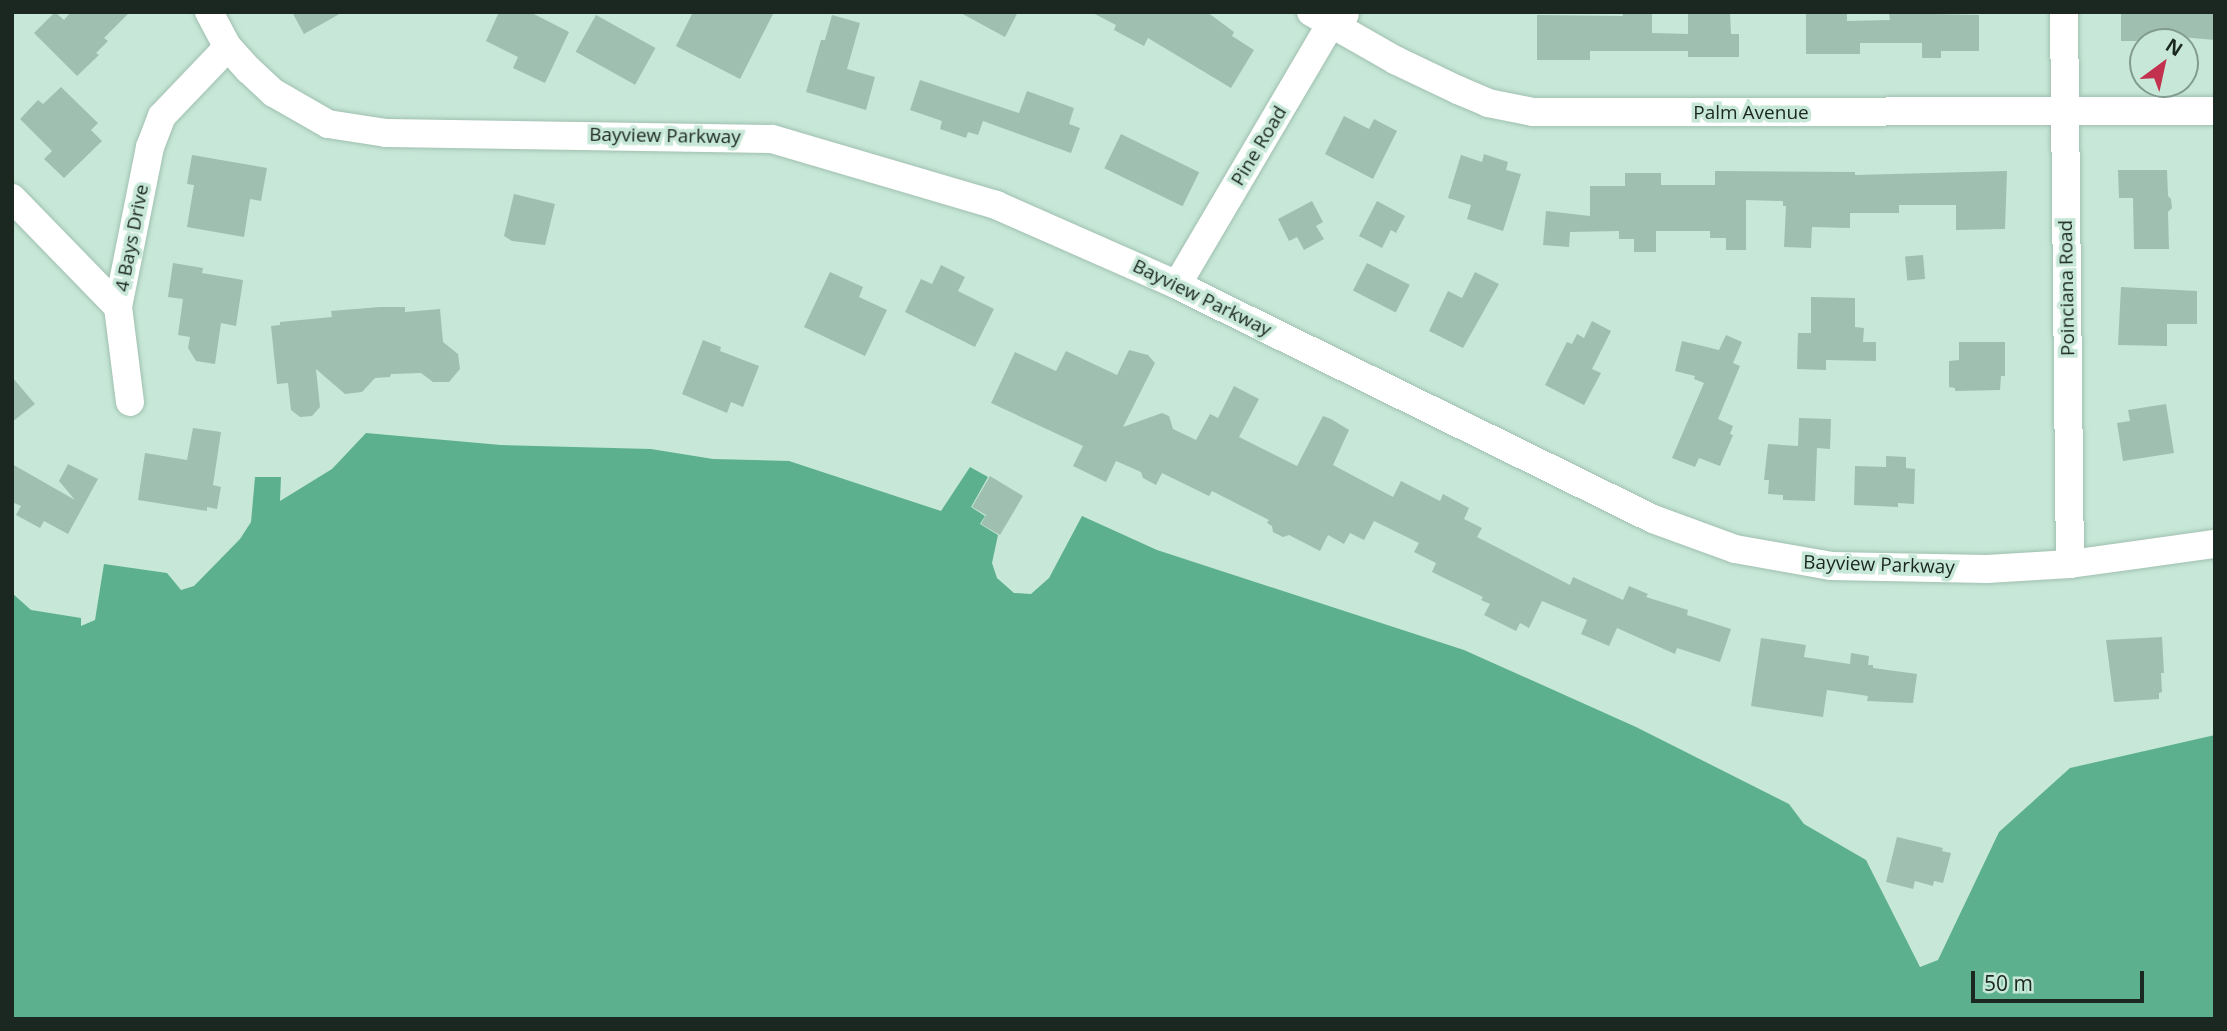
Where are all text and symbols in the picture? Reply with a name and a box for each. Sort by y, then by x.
north arrow [2129,28,2199,98]
text: N [2161,32,2188,62]
street label: Pine Road [1226,102,1292,190]
street label: Palm Avenue [1693,102,1809,124]
street label: Bayview Parkway [589,123,741,149]
street label: 4 Bays Drive [110,182,154,294]
street label: Poinciana Road [2054,220,2080,356]
street label: Bayview Parkway [1129,255,1275,341]
street label: Bayview Parkway [1803,551,1955,579]
scale bar [1975,958,2148,1002]
text: 50 m [1984,969,2033,997]

